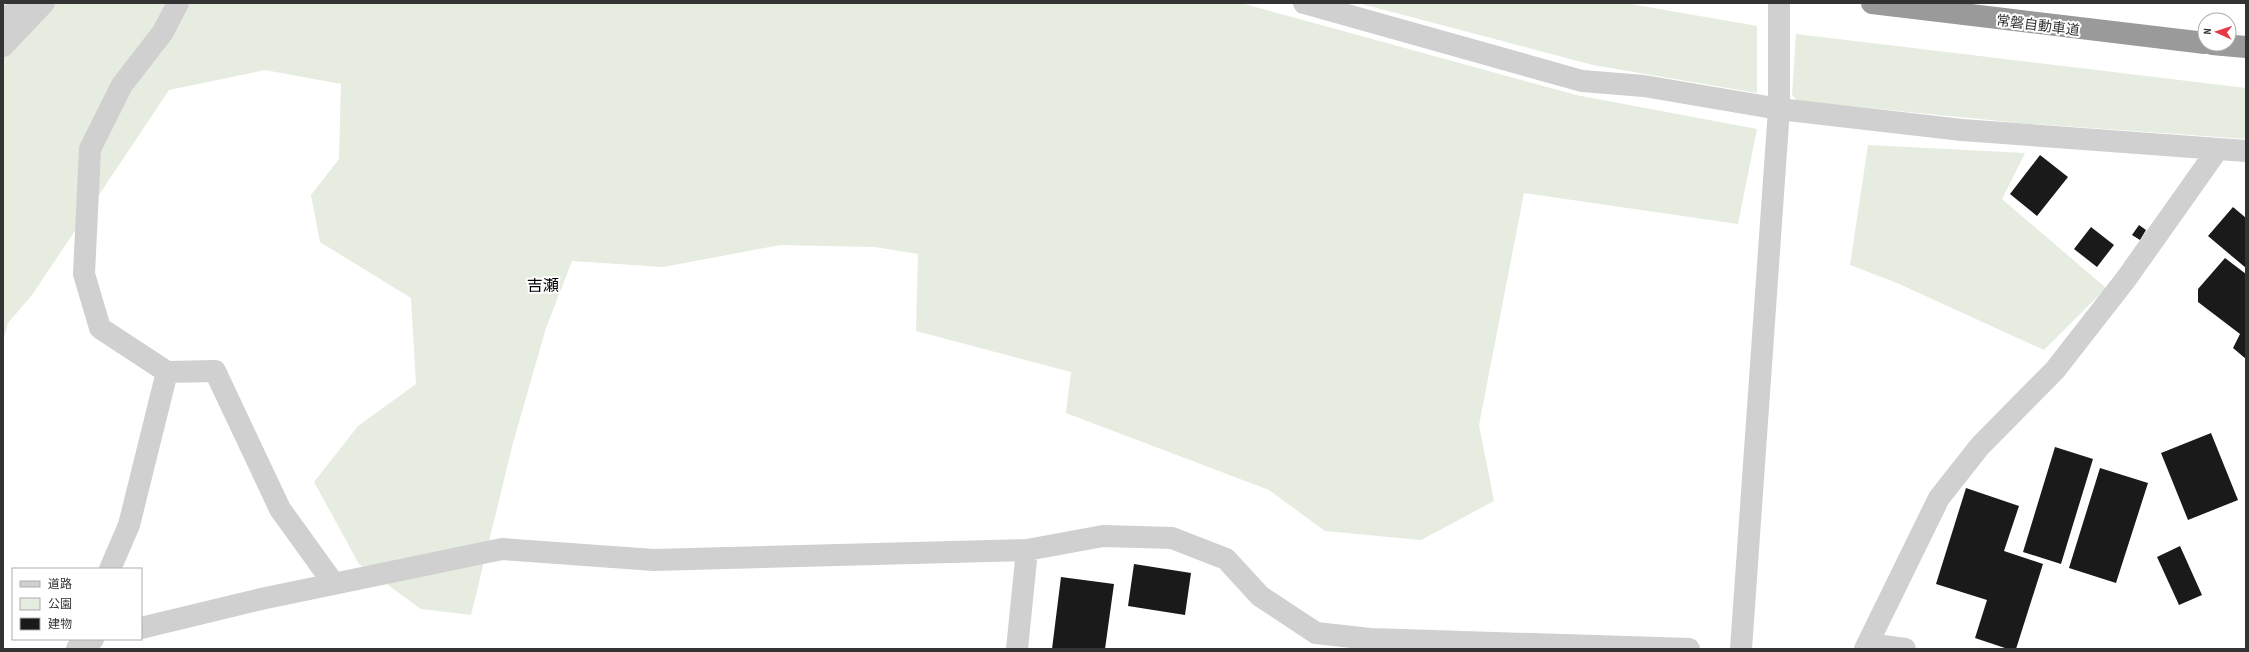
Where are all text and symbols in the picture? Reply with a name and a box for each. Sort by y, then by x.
street label: 常磐自動車道 [1995,12,2081,39]
north arrow [2197,12,2237,52]
text: N [2201,28,2214,35]
district label: 吉瀬 [527,277,559,296]
legend [12,568,142,640]
text: 道路 [48,577,72,592]
text: 公園 [48,597,72,612]
text: 建物 [48,617,72,632]

